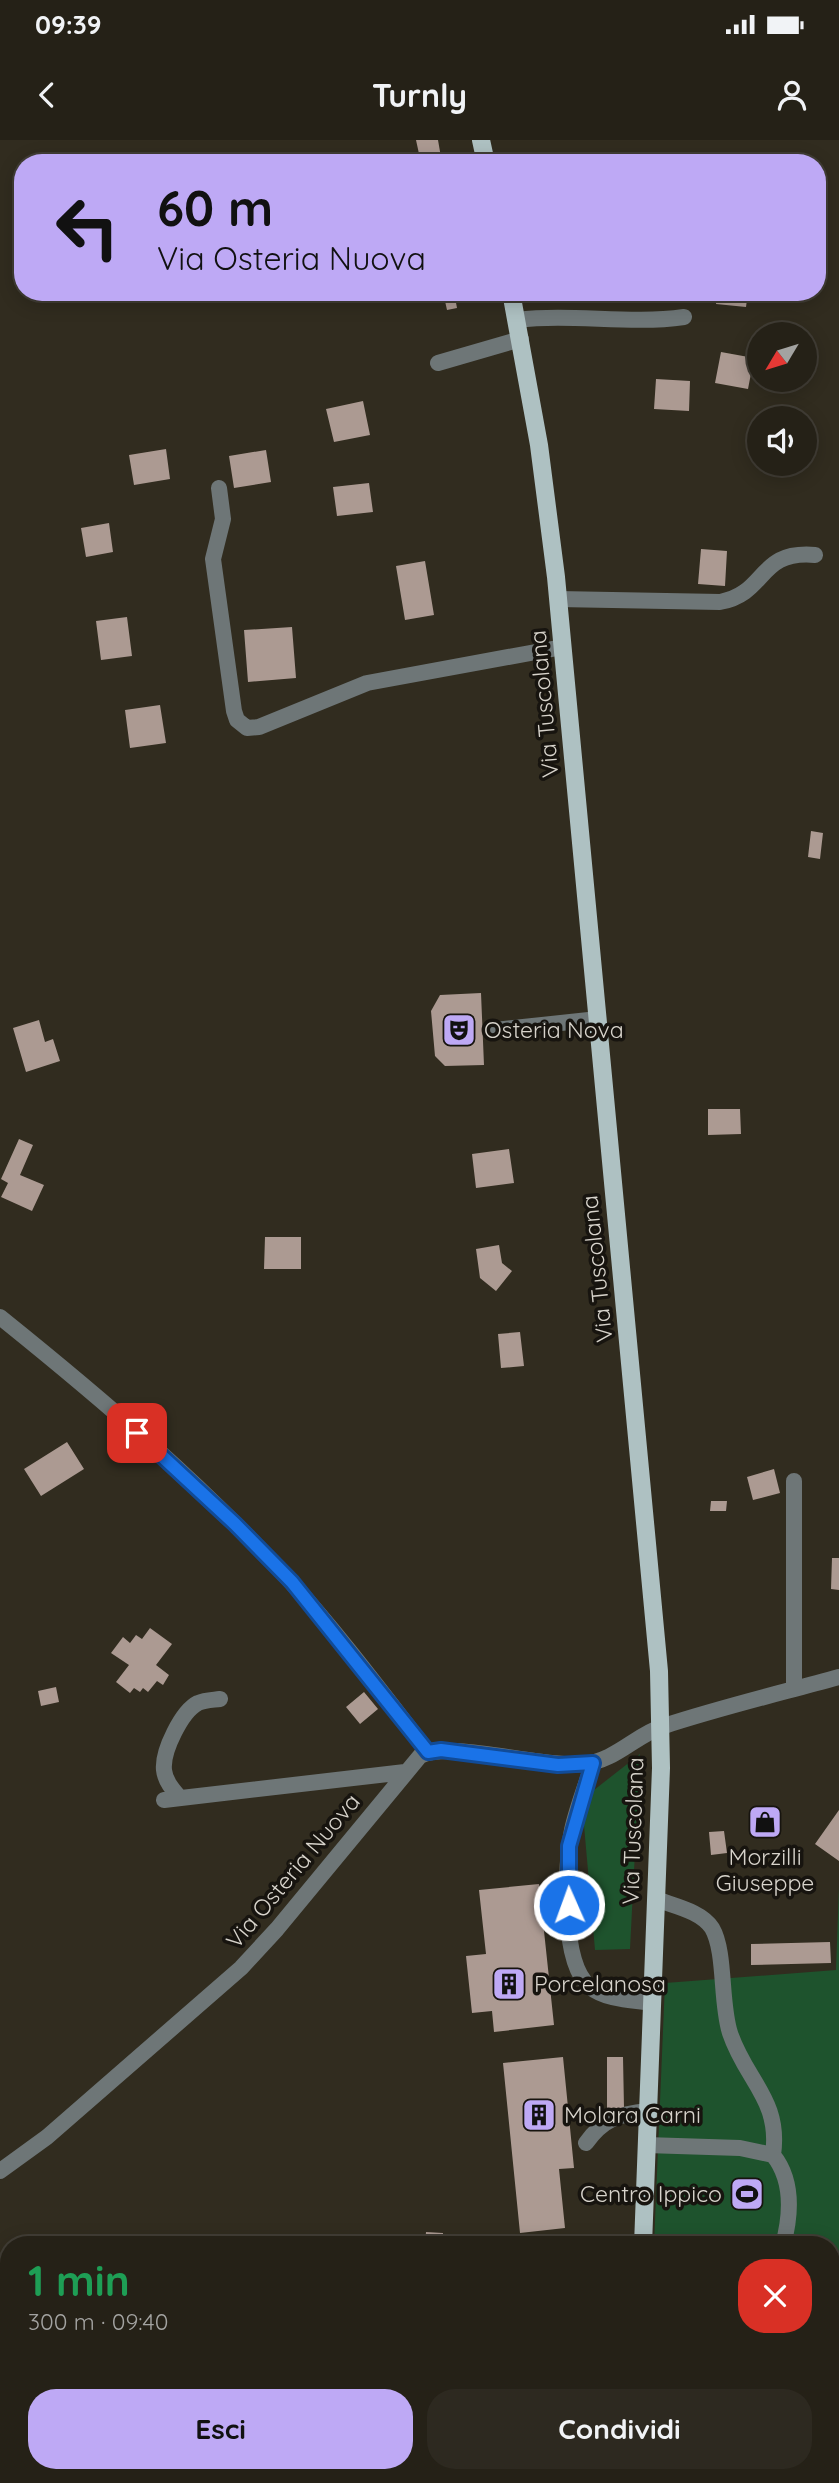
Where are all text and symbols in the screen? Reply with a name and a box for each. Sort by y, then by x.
text: 09:39 [35,8,102,41]
text: Turnly [372,75,467,115]
icon: back [28,76,66,114]
icon: person [773,76,811,114]
text: 60 m [157,177,273,238]
icon: left [42,182,133,273]
text: Via Osteria Nuova [157,238,426,278]
north arrow [747,322,817,392]
map controls [747,322,817,476]
button: sound [747,406,817,476]
street label: Via Tuscolana [523,629,564,779]
theatre icon: Osteria Nova [440,1011,478,1049]
place label: Osteria Nova [484,1015,624,1044]
street label: Via Tuscolana [574,1194,619,1344]
pin [107,1403,167,1463]
icon: arrive [118,1414,156,1452]
street label: Via Tuscolana [615,1757,650,1905]
street label: Via Osteria Nuova [219,1787,366,1954]
shop icon: Morzilli Giuseppe [746,1803,784,1841]
place label: Morzilli Giuseppe [716,1842,814,1897]
position arrow [532,1868,606,1942]
building icon: Porcelanosa [490,1965,528,2003]
place label: Porcelanosa [534,1969,666,1998]
building icon: Molara Carni [520,2096,558,2134]
place label: Molara Carni [564,2100,701,2129]
sports icon: Centro Ippico [728,2175,766,2213]
place label: Centro Ippico [580,2179,722,2208]
text: 1 min [28,2254,130,2307]
button: close [738,2259,812,2333]
text: 300 m · 09:40 [28,2307,168,2336]
button: Esci [28,2389,413,2469]
button: Condividi [427,2389,812,2469]

